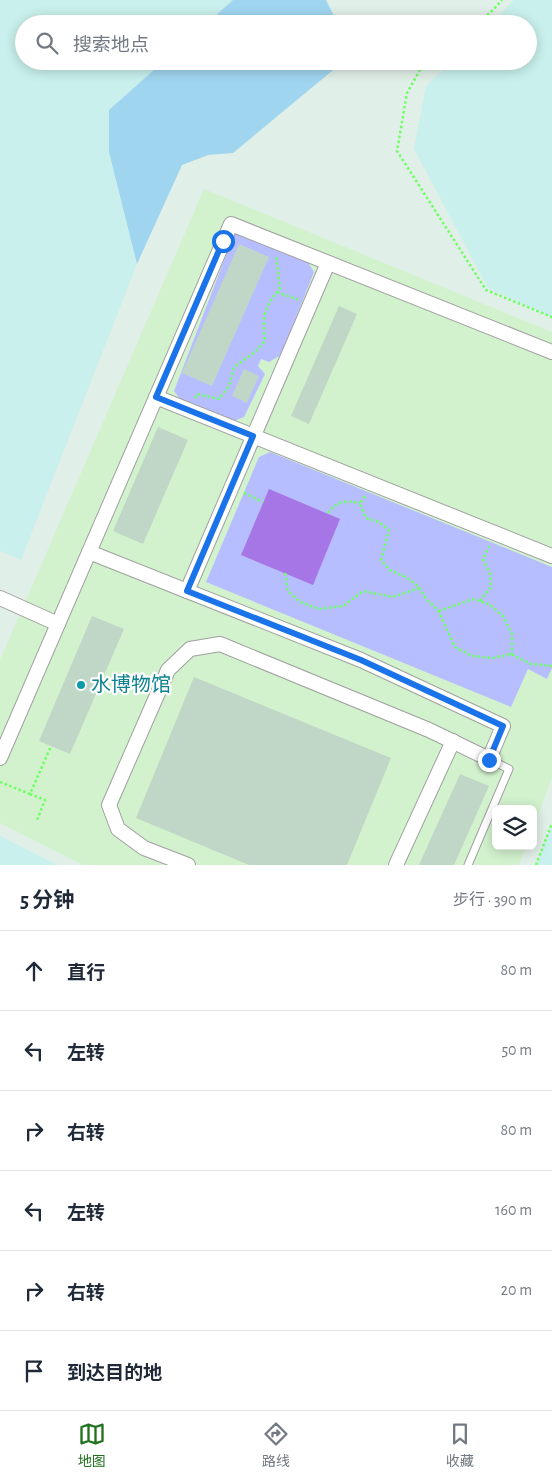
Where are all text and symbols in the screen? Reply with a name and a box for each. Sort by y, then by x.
search box [15,15,537,70]
icon: search [33,29,61,57]
text: 搜索地点 [73,36,149,55]
route start [212,230,235,253]
place label: 水博物馆 [91,673,171,695]
marker: 水博物馆 [75,679,87,691]
route end [478,749,501,772]
map controls [492,805,537,850]
button: layers [492,805,537,850]
text: 5 分钟 [20,890,74,911]
text: 步行 · 390 m [453,892,532,908]
icon: ahead [20,957,48,985]
text: 80 m [501,962,532,978]
text: 直行 [67,964,105,983]
icon: left [20,1037,48,1065]
text: 50 m [501,1042,532,1058]
text: 左转 [67,1044,105,1063]
icon: right [20,1117,48,1145]
text: 80 m [501,1122,532,1138]
text: 右转 [67,1124,105,1143]
icon: left [20,1197,48,1225]
text: 160 m [495,1202,532,1218]
text: 左转 [67,1204,105,1223]
icon: right [20,1277,48,1305]
text: 20 m [501,1282,532,1298]
text: 右转 [67,1284,105,1303]
icon: arrive [20,1357,48,1385]
text: 到达目的地 [67,1364,162,1383]
tab: 地图 [78,1420,106,1471]
tab: 路线 [262,1420,290,1471]
tab: 收藏 [446,1420,474,1471]

